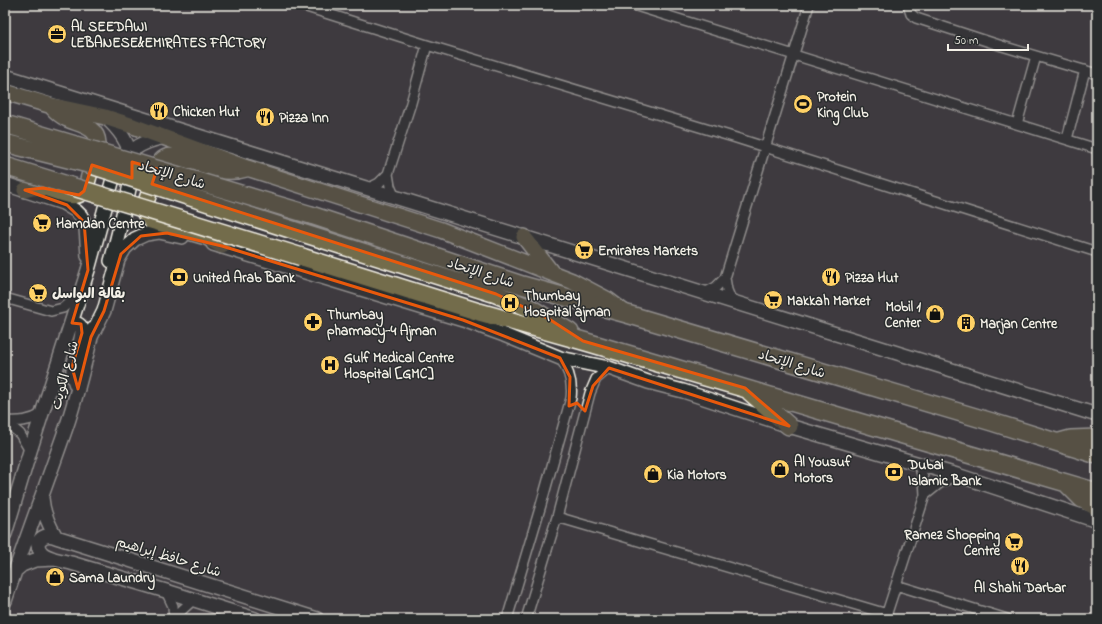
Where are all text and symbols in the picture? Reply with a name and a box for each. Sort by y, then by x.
place label: AL SEEDAWI LEBANESE&EMIRATES FACTORY [71,17,267,54]
office icon: AL SEEDAWI LEBANESE&EMIRATES FACTORY [46,23,68,45]
scale bar [948,26,1028,52]
text: 50 m [954,32,978,50]
place label: Protein King Club [817,87,869,126]
sports icon: Protein King Club [792,93,814,115]
restaurant icon: Chicken Hut [148,100,170,122]
place label: Chicken Hut [173,102,240,123]
restaurant icon: Pizza Inn [254,106,276,128]
place label: Pizza Inn [279,108,329,129]
street label: شارع الإتحاد [135,155,208,196]
supermarket icon: Hamdan Centre [31,212,53,234]
place label: Hamdan Centre [56,214,145,235]
supermarket icon: Emirates Markets [573,239,595,261]
place label: Emirates Markets [598,241,698,262]
street label: شارع الإتحاد [444,253,517,294]
bank icon: United Arab Bank [168,266,190,288]
restaurant icon: Pizza Hut [820,266,842,288]
place label: United Arab Bank [193,268,296,289]
place label: Pizza Hut [845,268,899,289]
supermarket icon: بقالة البواسل [27,282,49,304]
place label: بقالة البواسل [52,284,125,305]
place label: Thumbay Hospital ajman [524,286,611,323]
supermarket icon: Makkah Market [762,289,784,311]
place label: Makkah Market [787,291,871,312]
hospital icon: Thumbay Hospital ajman [499,292,521,314]
place label: Mobil 1 Center [885,297,922,334]
shop icon: Mobil 1 Center [924,303,946,325]
place label: Thumbay pharmacy-4 Ajman [327,305,437,344]
pharmacy icon: Thumbay pharmacy-4 Ajman [302,311,324,333]
building icon: Marjan Centre [955,312,977,334]
place label: Marjan Centre [980,314,1058,335]
street label: شارع الكويت [46,338,85,412]
street label: شارع الإتحاد [755,344,828,385]
place label: Gulf Medical Centre Hospital [GMC] [344,348,455,385]
hospital icon: Gulf Medical Centre Hospital [GMC] [319,354,341,376]
place label: Al Yousuf Motors [794,452,852,489]
place label: Dubai Islamic Bank [907,455,982,492]
shop icon: Al Yousuf Motors [769,458,791,480]
bank icon: Dubai Islamic Bank [883,461,905,483]
shop icon: Kia Motors [642,463,664,485]
place label: Kia Motors [667,465,727,486]
place label: Ramez Shopping Centre [903,525,1001,562]
supermarket icon: Ramez Shopping Centre [1003,531,1025,553]
street label: شارع حافظ إبراهيم [114,532,224,583]
restaurant icon: Al Shahi Darbar [1009,555,1031,577]
shop icon: Sama Laundry [44,566,66,588]
place label: Sama Laundry [69,568,155,591]
place label: Al Shahi Darbar [974,578,1067,599]

